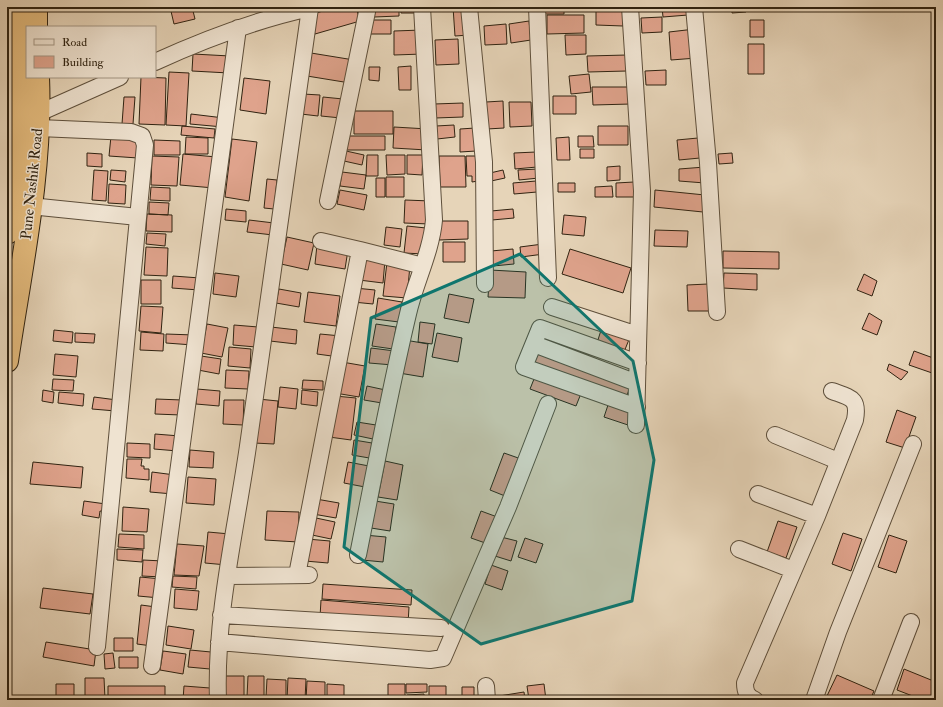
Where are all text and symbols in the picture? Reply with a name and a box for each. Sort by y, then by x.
legend [26,26,156,78]
text: Road [62,35,87,50]
text: Building [62,55,105,70]
street label: Pune Nashik Road [17,127,47,240]

